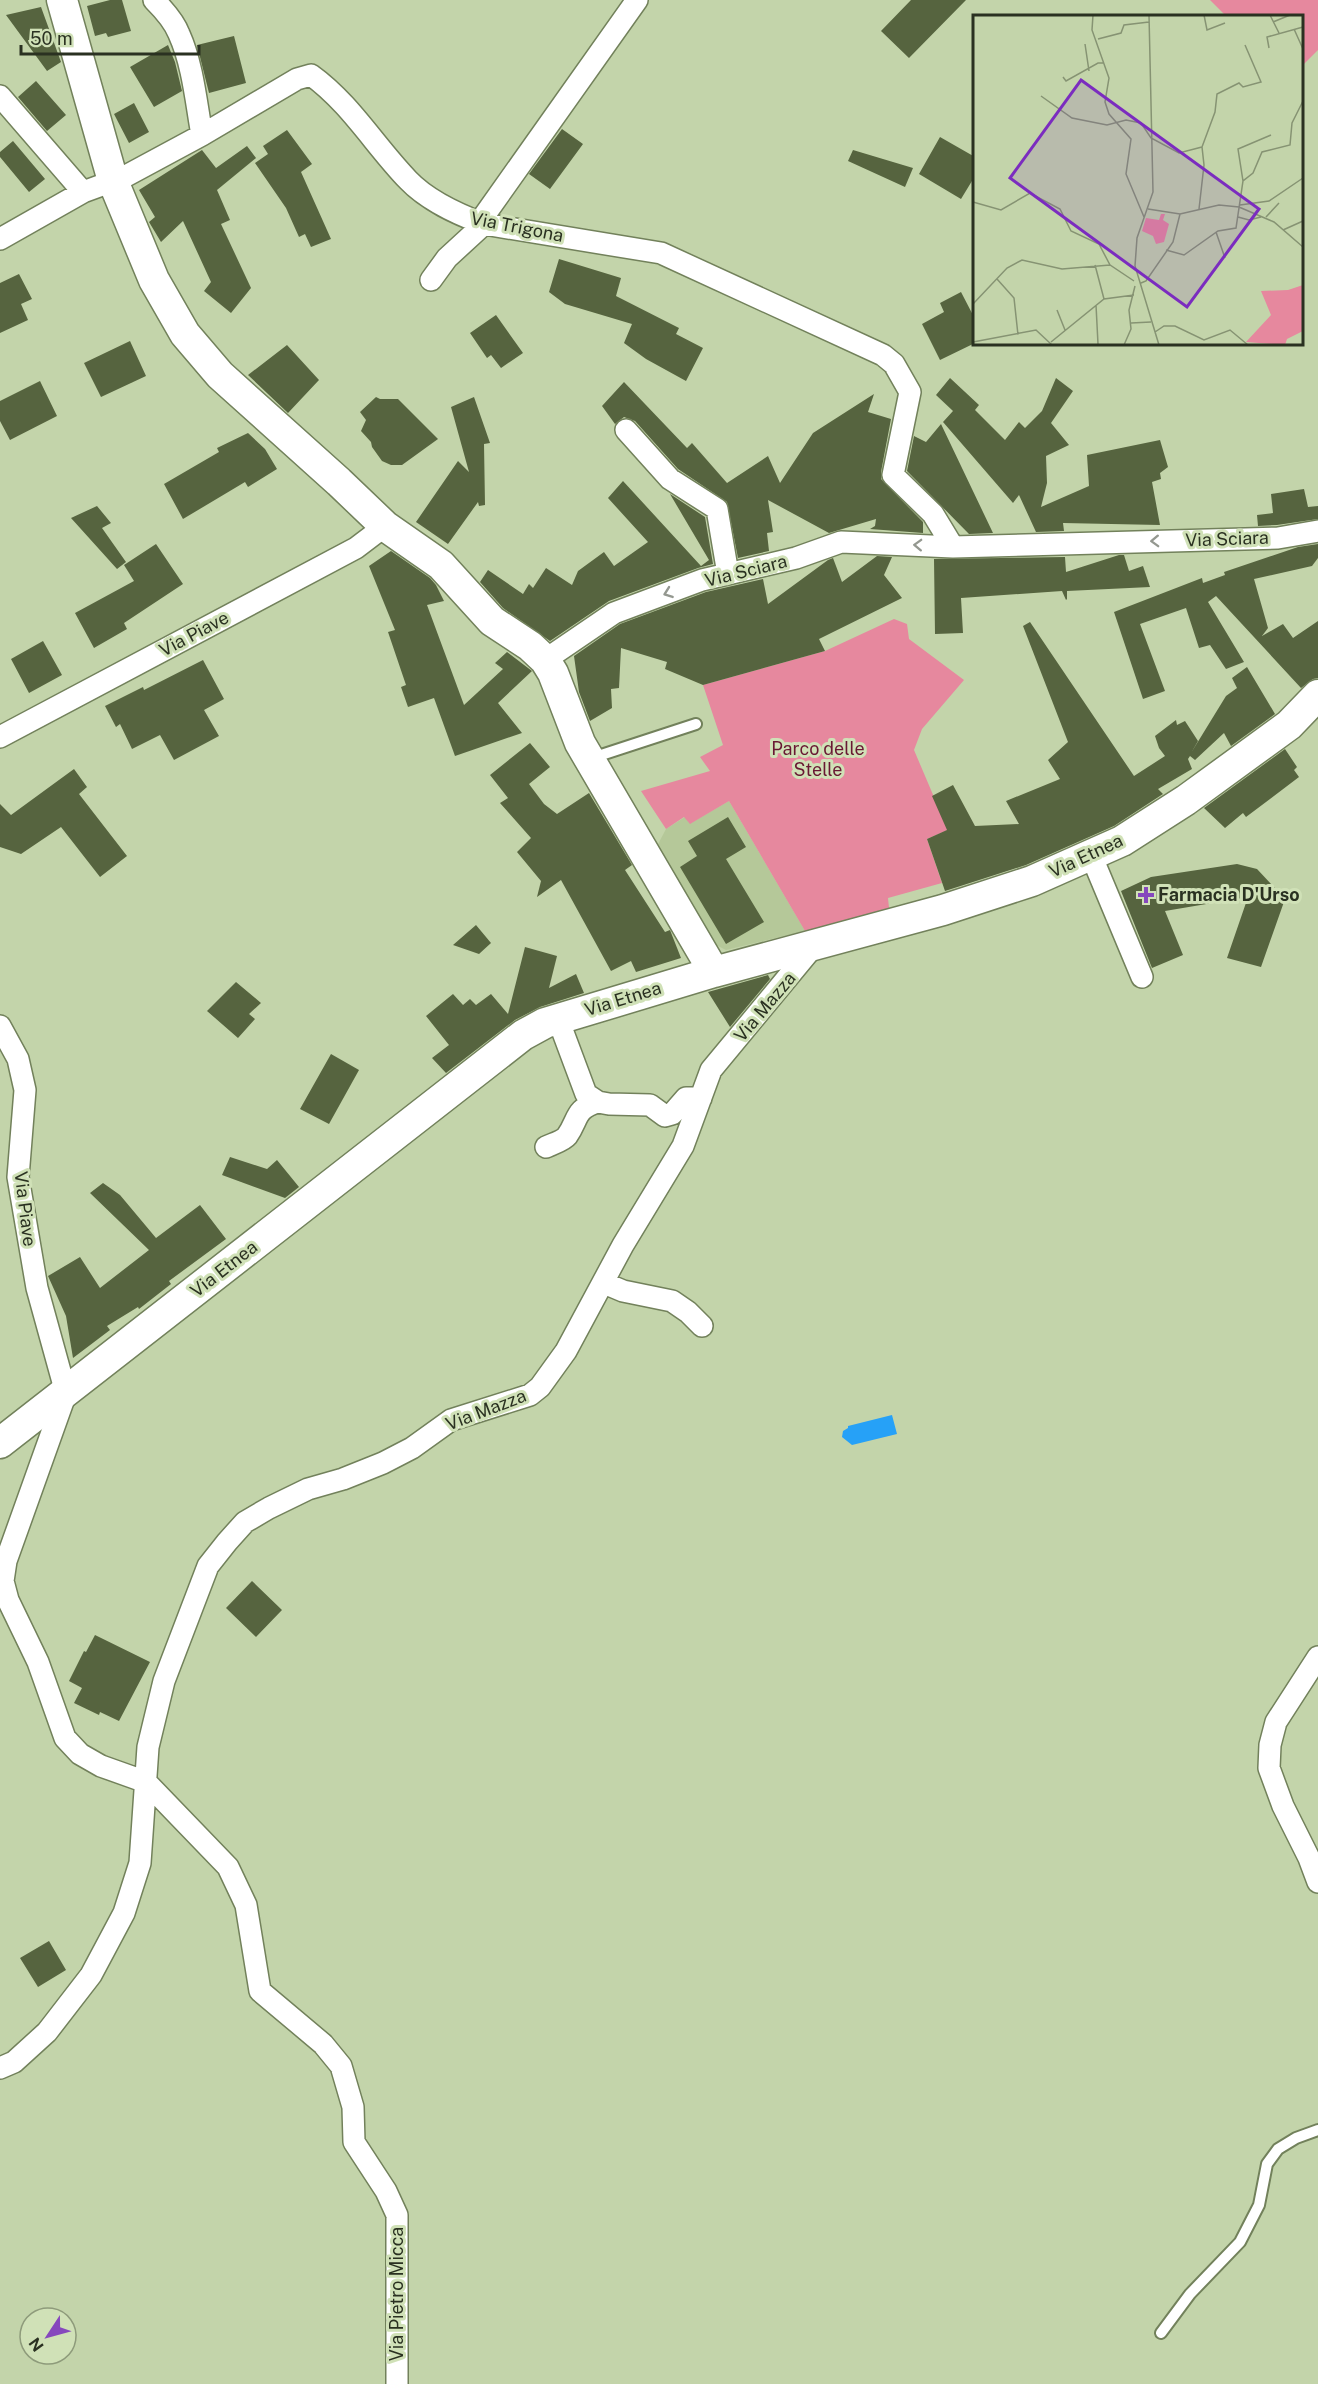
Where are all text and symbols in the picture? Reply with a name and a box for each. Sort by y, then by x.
inset map [973,15,1303,345]
scale bar [21,18,200,56]
text: 50 m [30,28,73,49]
street label: Via Trigona [469,207,565,246]
street label: Via Sciara [1185,527,1269,550]
one-way arrow [1151,535,1160,548]
one-way arrow [914,539,923,552]
street label: Via Sciara [703,550,789,591]
one-way arrow [663,586,674,598]
street label: Via Piave [155,607,232,661]
park label: Parco delle Stelle [771,738,865,780]
street label: Via Etnea [1046,829,1126,882]
place label: Farmacia D'Urso [1158,884,1300,905]
marker: Farmacia D'Urso [1139,888,1153,902]
street label: Via Mazza [730,968,800,1046]
street label: Via Etnea [582,977,664,1020]
street label: Via Piave [10,1170,41,1248]
street label: Via Etnea [186,1236,261,1301]
street label: Via Mazza [443,1385,529,1434]
street label: Via Pietro Micca [386,2227,407,2361]
north arrow [18,2306,78,2366]
text: N [25,2334,48,2355]

